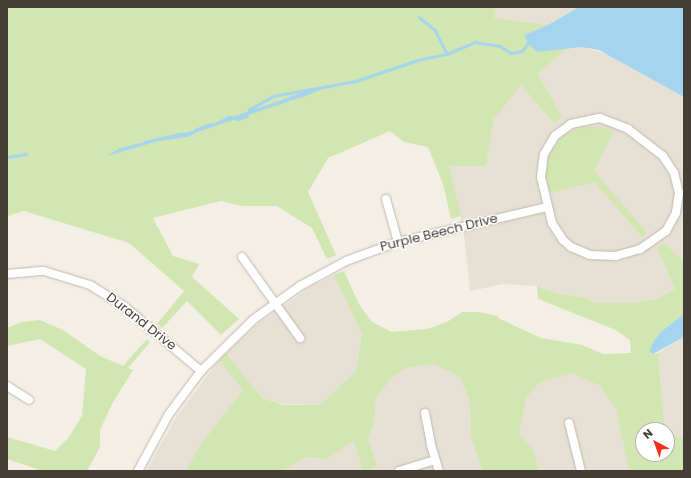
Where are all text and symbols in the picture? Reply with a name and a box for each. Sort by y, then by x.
street label: Purple Beech Drive [379,211,499,255]
street label: Durand Drive [103,290,179,354]
north arrow [635,422,675,462]
text: N [639,425,656,442]

